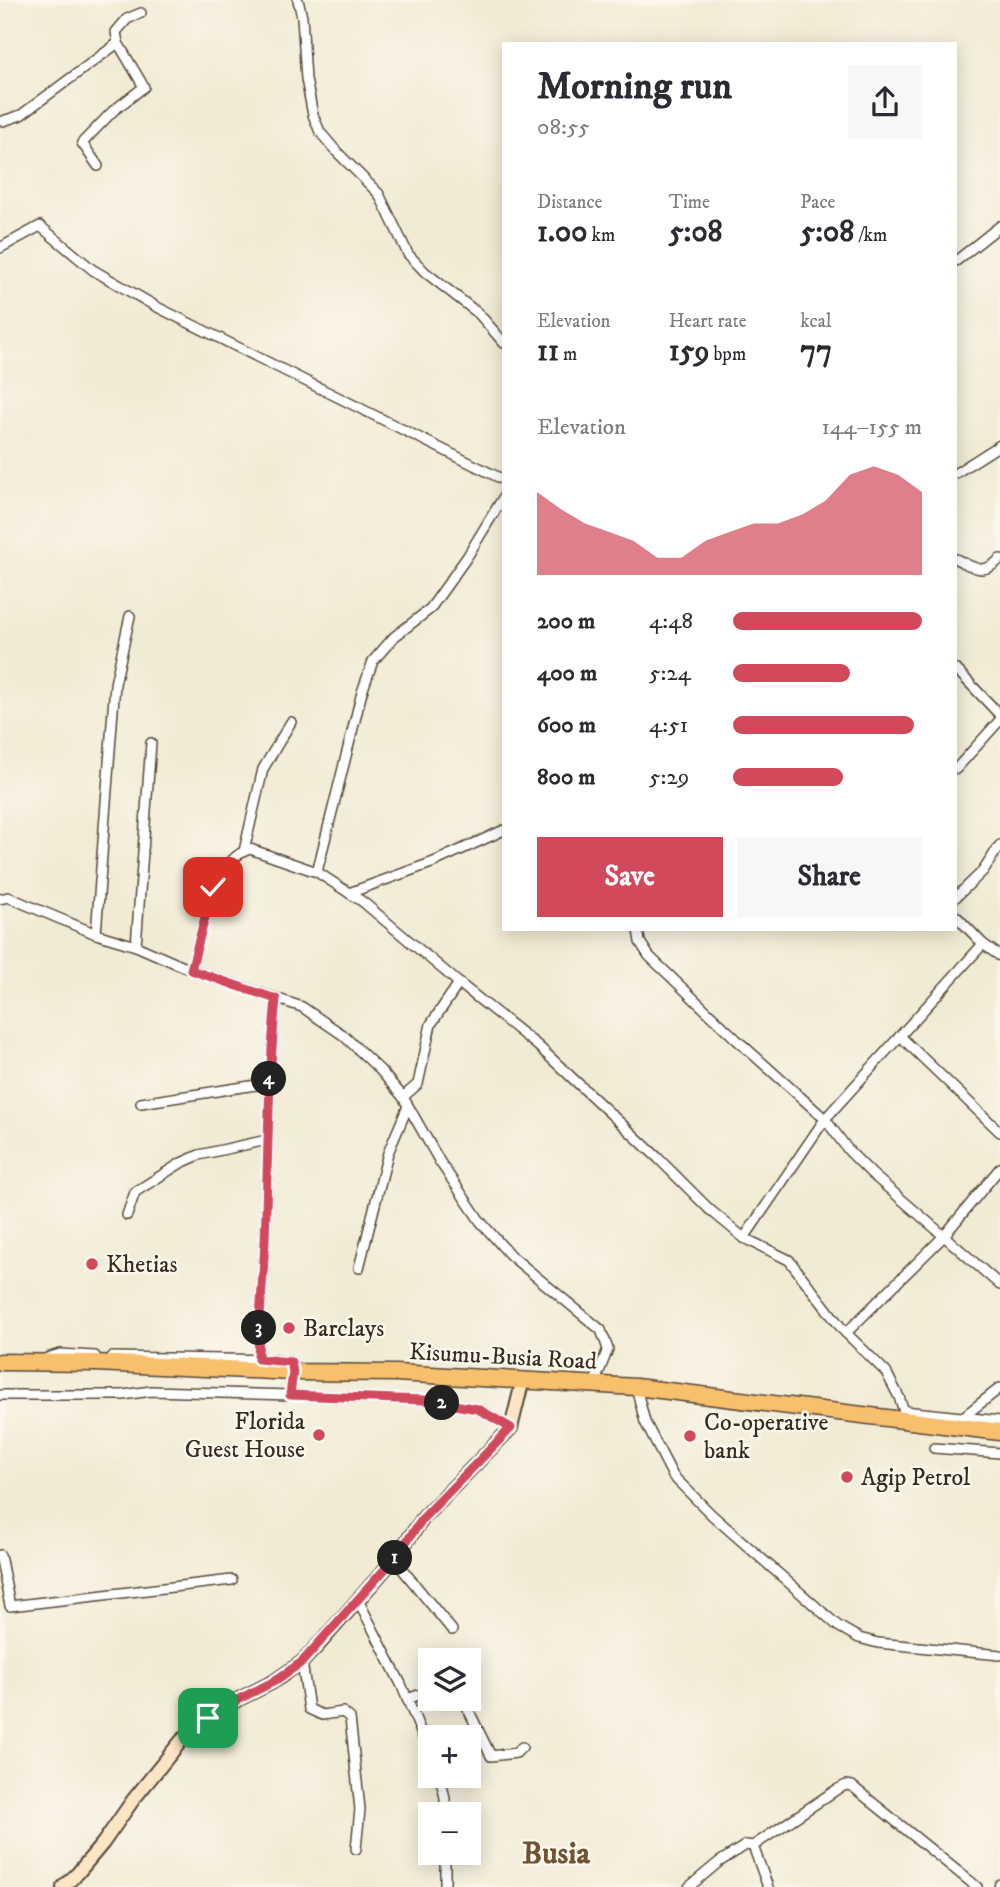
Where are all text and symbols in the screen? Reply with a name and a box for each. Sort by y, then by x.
text: Morning run [537,63,732,111]
button: share [848,65,922,139]
text: 08:55 [537,113,590,142]
text: Distance [537,191,602,214]
text: Time [669,191,710,214]
text: Pace [800,191,835,214]
text: 1.00 [537,214,587,251]
text: 5:08 [669,214,723,251]
text: 5:08 [800,214,854,251]
text: km [587,224,615,247]
text: /km [854,224,887,247]
text: Elevation [537,310,611,333]
text: Heart rate [669,310,747,333]
text: kcal [800,310,832,333]
text: 11 [537,333,559,370]
text: 159 [669,333,709,370]
text: 77 [800,333,832,370]
text: m [559,343,577,366]
text: bpm [709,343,746,366]
text: Elevation [537,413,626,442]
text: 144–155 m [822,413,922,442]
text: 200 m [537,607,595,636]
text: 4:48 [649,607,693,636]
text: 400 m [537,659,597,688]
text: 5:24 [649,659,691,688]
text: 600 m [537,711,596,740]
text: 4:51 [649,711,688,740]
text: 800 m [537,763,595,792]
text: 5:29 [649,763,689,792]
button: Save [537,837,723,917]
button: Share [737,837,922,917]
pin [183,857,243,917]
icon: check [194,868,232,906]
pin: 4 [252,1062,286,1096]
text: 4 [263,1067,274,1090]
place label: Khetias [106,1250,177,1280]
marker: Khetias [84,1256,100,1272]
pin: 3 [242,1310,276,1346]
place label: Barclays [303,1314,384,1344]
text: 3 [255,1316,262,1339]
marker: Barclays [281,1320,297,1336]
street label: Kisumu-Busia Road [408,1337,598,1377]
pin: 2 [424,1386,460,1420]
text: 2 [437,1391,446,1414]
place label: Florida Guest House [185,1407,306,1465]
place label: Co-operative bank [704,1408,829,1466]
marker: Florida Guest House [311,1427,327,1443]
marker: Co-operative bank [682,1428,698,1444]
place label: Agip Petrol [861,1463,971,1493]
marker: Agip Petrol [839,1469,855,1485]
pin: 1 [378,1540,412,1576]
text: 1 [391,1546,398,1569]
map controls [418,1648,481,1865]
button: layers [418,1648,481,1711]
pin [178,1688,238,1748]
icon: arrive [189,1699,227,1737]
button: + [418,1725,481,1788]
button: − [418,1802,481,1865]
district label: Busia [522,1834,591,1874]

